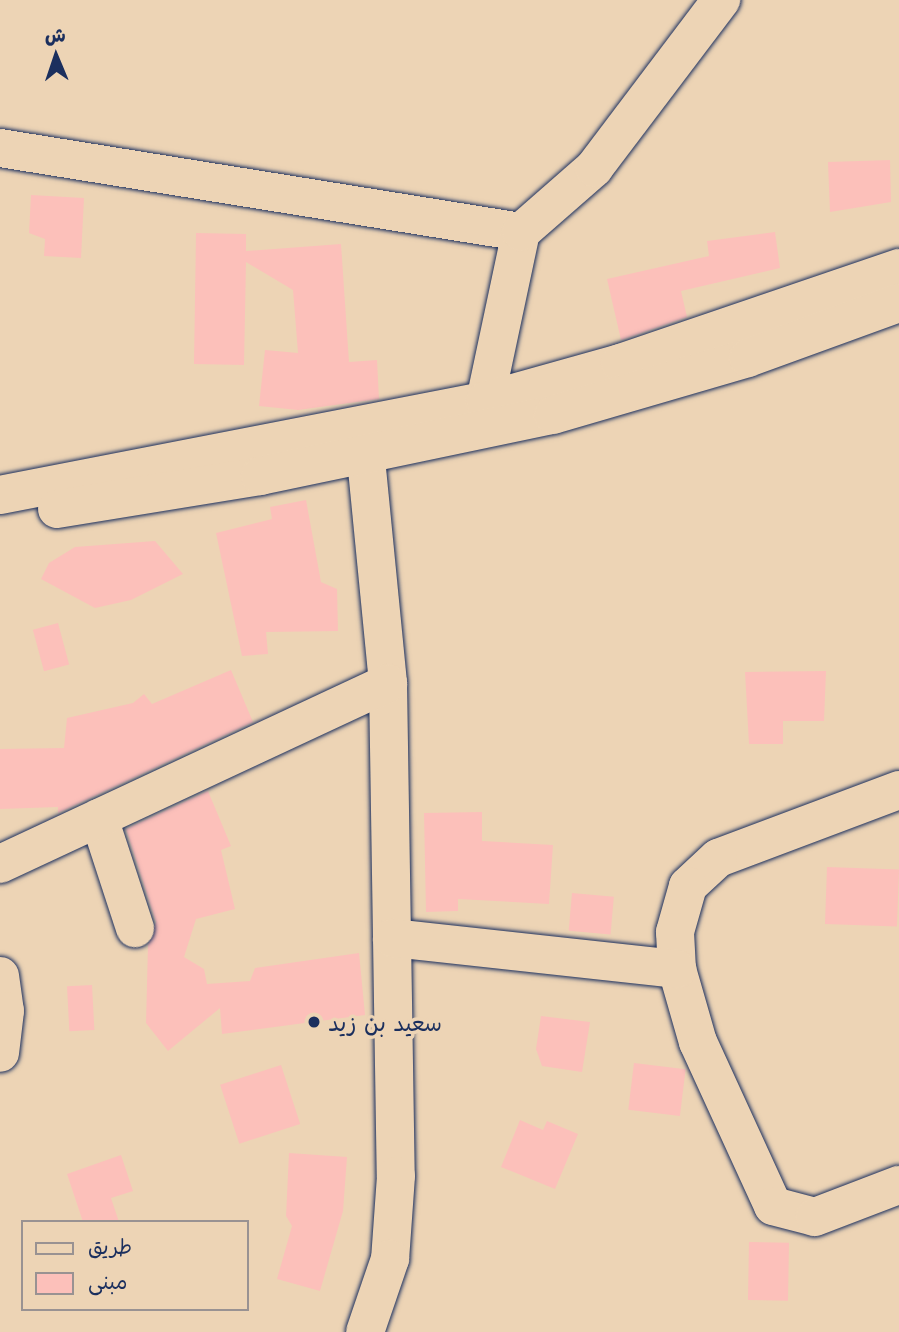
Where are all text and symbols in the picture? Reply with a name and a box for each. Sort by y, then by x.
north arrow [21,21,91,91]
text: ش [44,22,66,47]
place label: سعيد بن زيد [328,1008,442,1036]
marker: سعيد بن زيد [306,1014,322,1030]
legend [21,1220,248,1311]
text: طريق [88,1232,132,1259]
text: مبنى [88,1267,127,1294]

